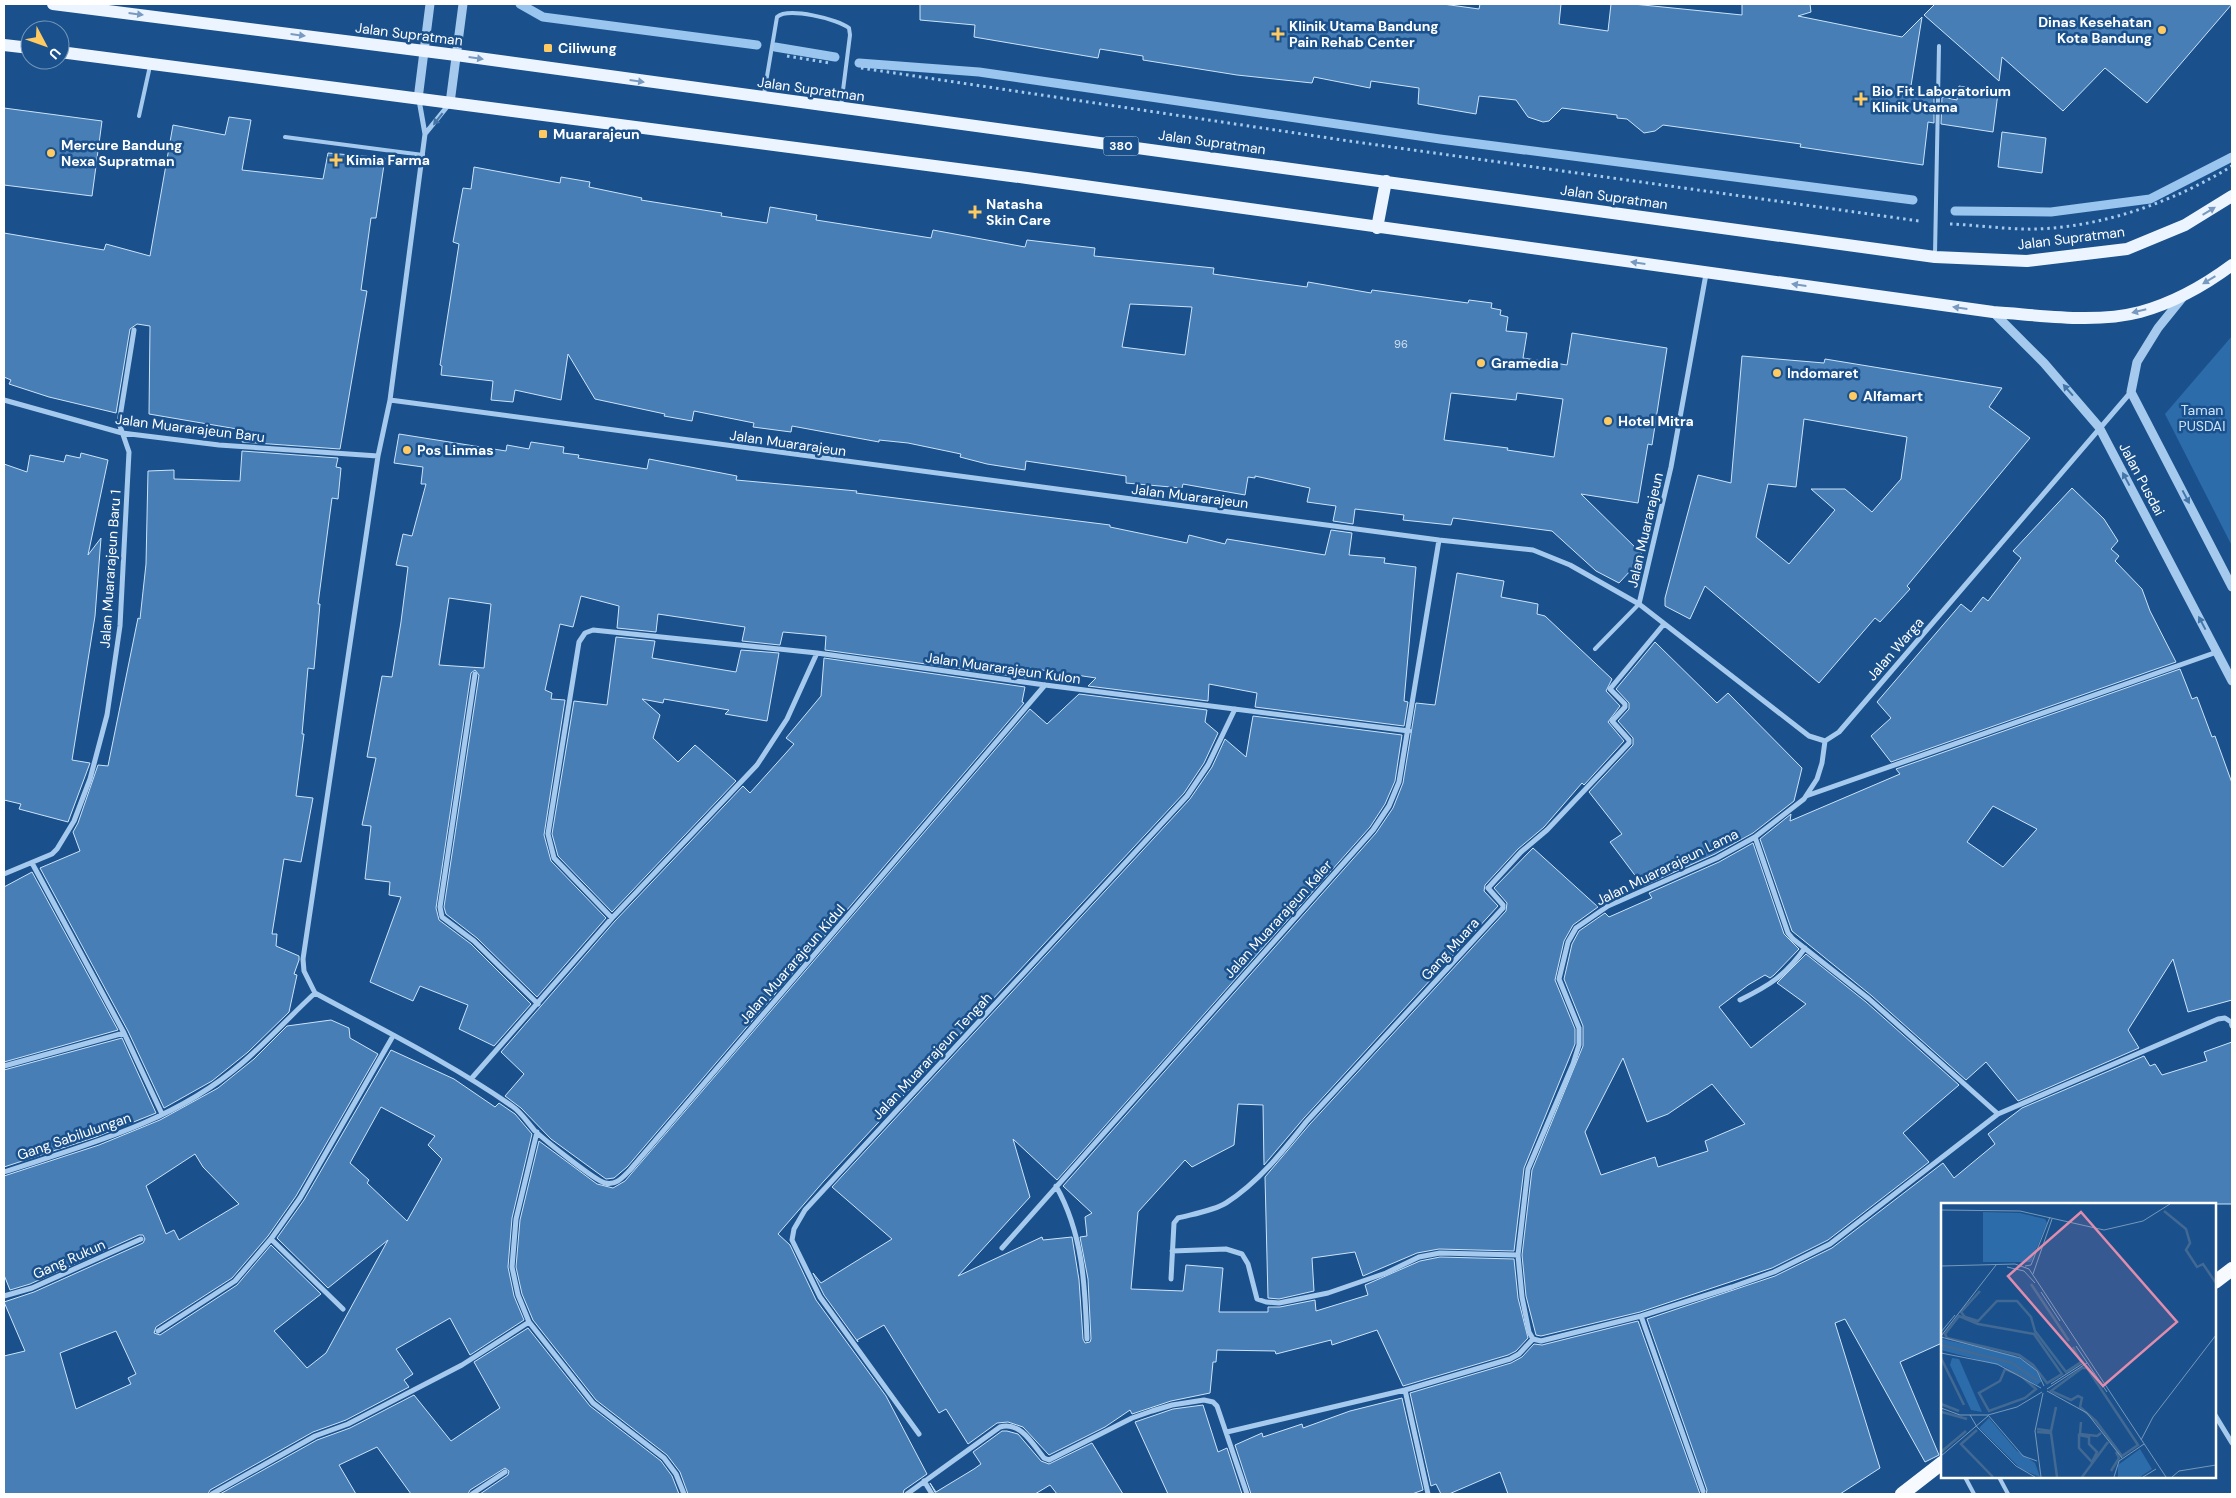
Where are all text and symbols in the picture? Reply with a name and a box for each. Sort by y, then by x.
one-way arrow [129,11,145,19]
place label: Dinas Kesehatan Kota Bandung [2038,13,2152,47]
place label: Klinik Utama Bandung Pain Rehab Center [1289,17,1439,51]
street label: Jalan Supratman [354,18,464,50]
north arrow [20,20,70,70]
marker: Dinas Kesehatan Kota Bandung [2156,24,2168,36]
marker: Klinik Utama Bandung Pain Rehab Center [1271,27,1285,41]
one-way arrow [290,31,306,39]
place label: Ciliwung [558,39,617,57]
marker: Ciliwung [542,42,554,54]
text: U [45,44,65,63]
one-way arrow [468,54,484,62]
street label: Jalan Supratman [756,73,866,105]
one-way arrow [629,77,645,85]
place label: Bio Fit Laboratorium Klinik Utama [1872,82,2011,116]
marker: Bio Fit Laboratorium Klinik Utama [1854,92,1868,106]
one-way arrow [432,112,443,125]
place label: Muararajeun [553,125,640,143]
street label: Jalan Supratman [1157,126,1267,158]
marker: Muararajeun [537,128,549,140]
place label: Mercure Bandung Nexa Supratman [61,136,182,170]
road number: 380 [1104,136,1138,156]
marker: Mercure Bandung Nexa Supratman [45,147,57,159]
place label: Kimia Farma [346,151,430,169]
marker: Kimia Farma [330,154,342,166]
street label: Jalan Supratman [1559,181,1669,213]
place label: Natasha Skin Care [986,195,1051,229]
marker: Natasha Skin Care [968,205,982,219]
one-way arrow [2202,206,2215,215]
street label: Jalan Supratman [2016,222,2126,254]
one-way arrow [1630,259,1646,267]
one-way arrow [2202,275,2215,285]
one-way arrow [1791,281,1807,289]
one-way arrow [1952,303,1968,311]
one-way arrow [2132,307,2147,315]
house number: 96 [1394,337,1408,351]
place label: Gramedia [1491,354,1559,372]
marker: Gramedia [1475,357,1487,369]
place label: Indomaret [1787,364,1859,382]
marker: Indomaret [1771,367,1783,379]
one-way arrow [2062,383,2073,396]
place label: Alfamart [1863,387,1923,405]
marker: Alfamart [1847,390,1859,402]
park label: Taman PUSDAI [2179,401,2225,435]
street label: Jalan Muararajeun Baru [114,410,266,446]
place label: Hotel Mitra [1618,412,1694,430]
marker: Hotel Mitra [1602,415,1614,427]
street label: Jalan Muararajeun [729,426,847,460]
street label: Jalan Pusdai [2115,439,2169,519]
place label: Pos Linmas [417,441,494,459]
marker: Pos Linmas [401,444,413,456]
street label: Jalan Muararajeun [1623,471,1667,589]
one-way arrow [2122,471,2130,486]
street label: Jalan Muararajeun [1131,480,1249,512]
street label: Jalan Muararajeun Baru 1 [95,489,125,649]
one-way arrow [2182,490,2190,505]
street label: Jalan Warga [1863,614,1927,684]
one-way arrow [2198,615,2206,630]
street label: Jalan Muararajeun Kulon [924,648,1082,688]
street label: Jalan Muararajeun Lama [1593,825,1741,909]
street label: Jalan Muararajeun Kaler [1220,856,1336,982]
street label: Jalan Muararajeun Kidul [735,900,849,1028]
street label: Gang Muara [1417,914,1483,984]
street label: Jalan Muararajeun Tengah [868,989,996,1123]
street label: Gang Sabilulungan [15,1108,133,1164]
inset map [1941,1203,2216,1478]
street label: Gang Rukun [30,1235,108,1283]

